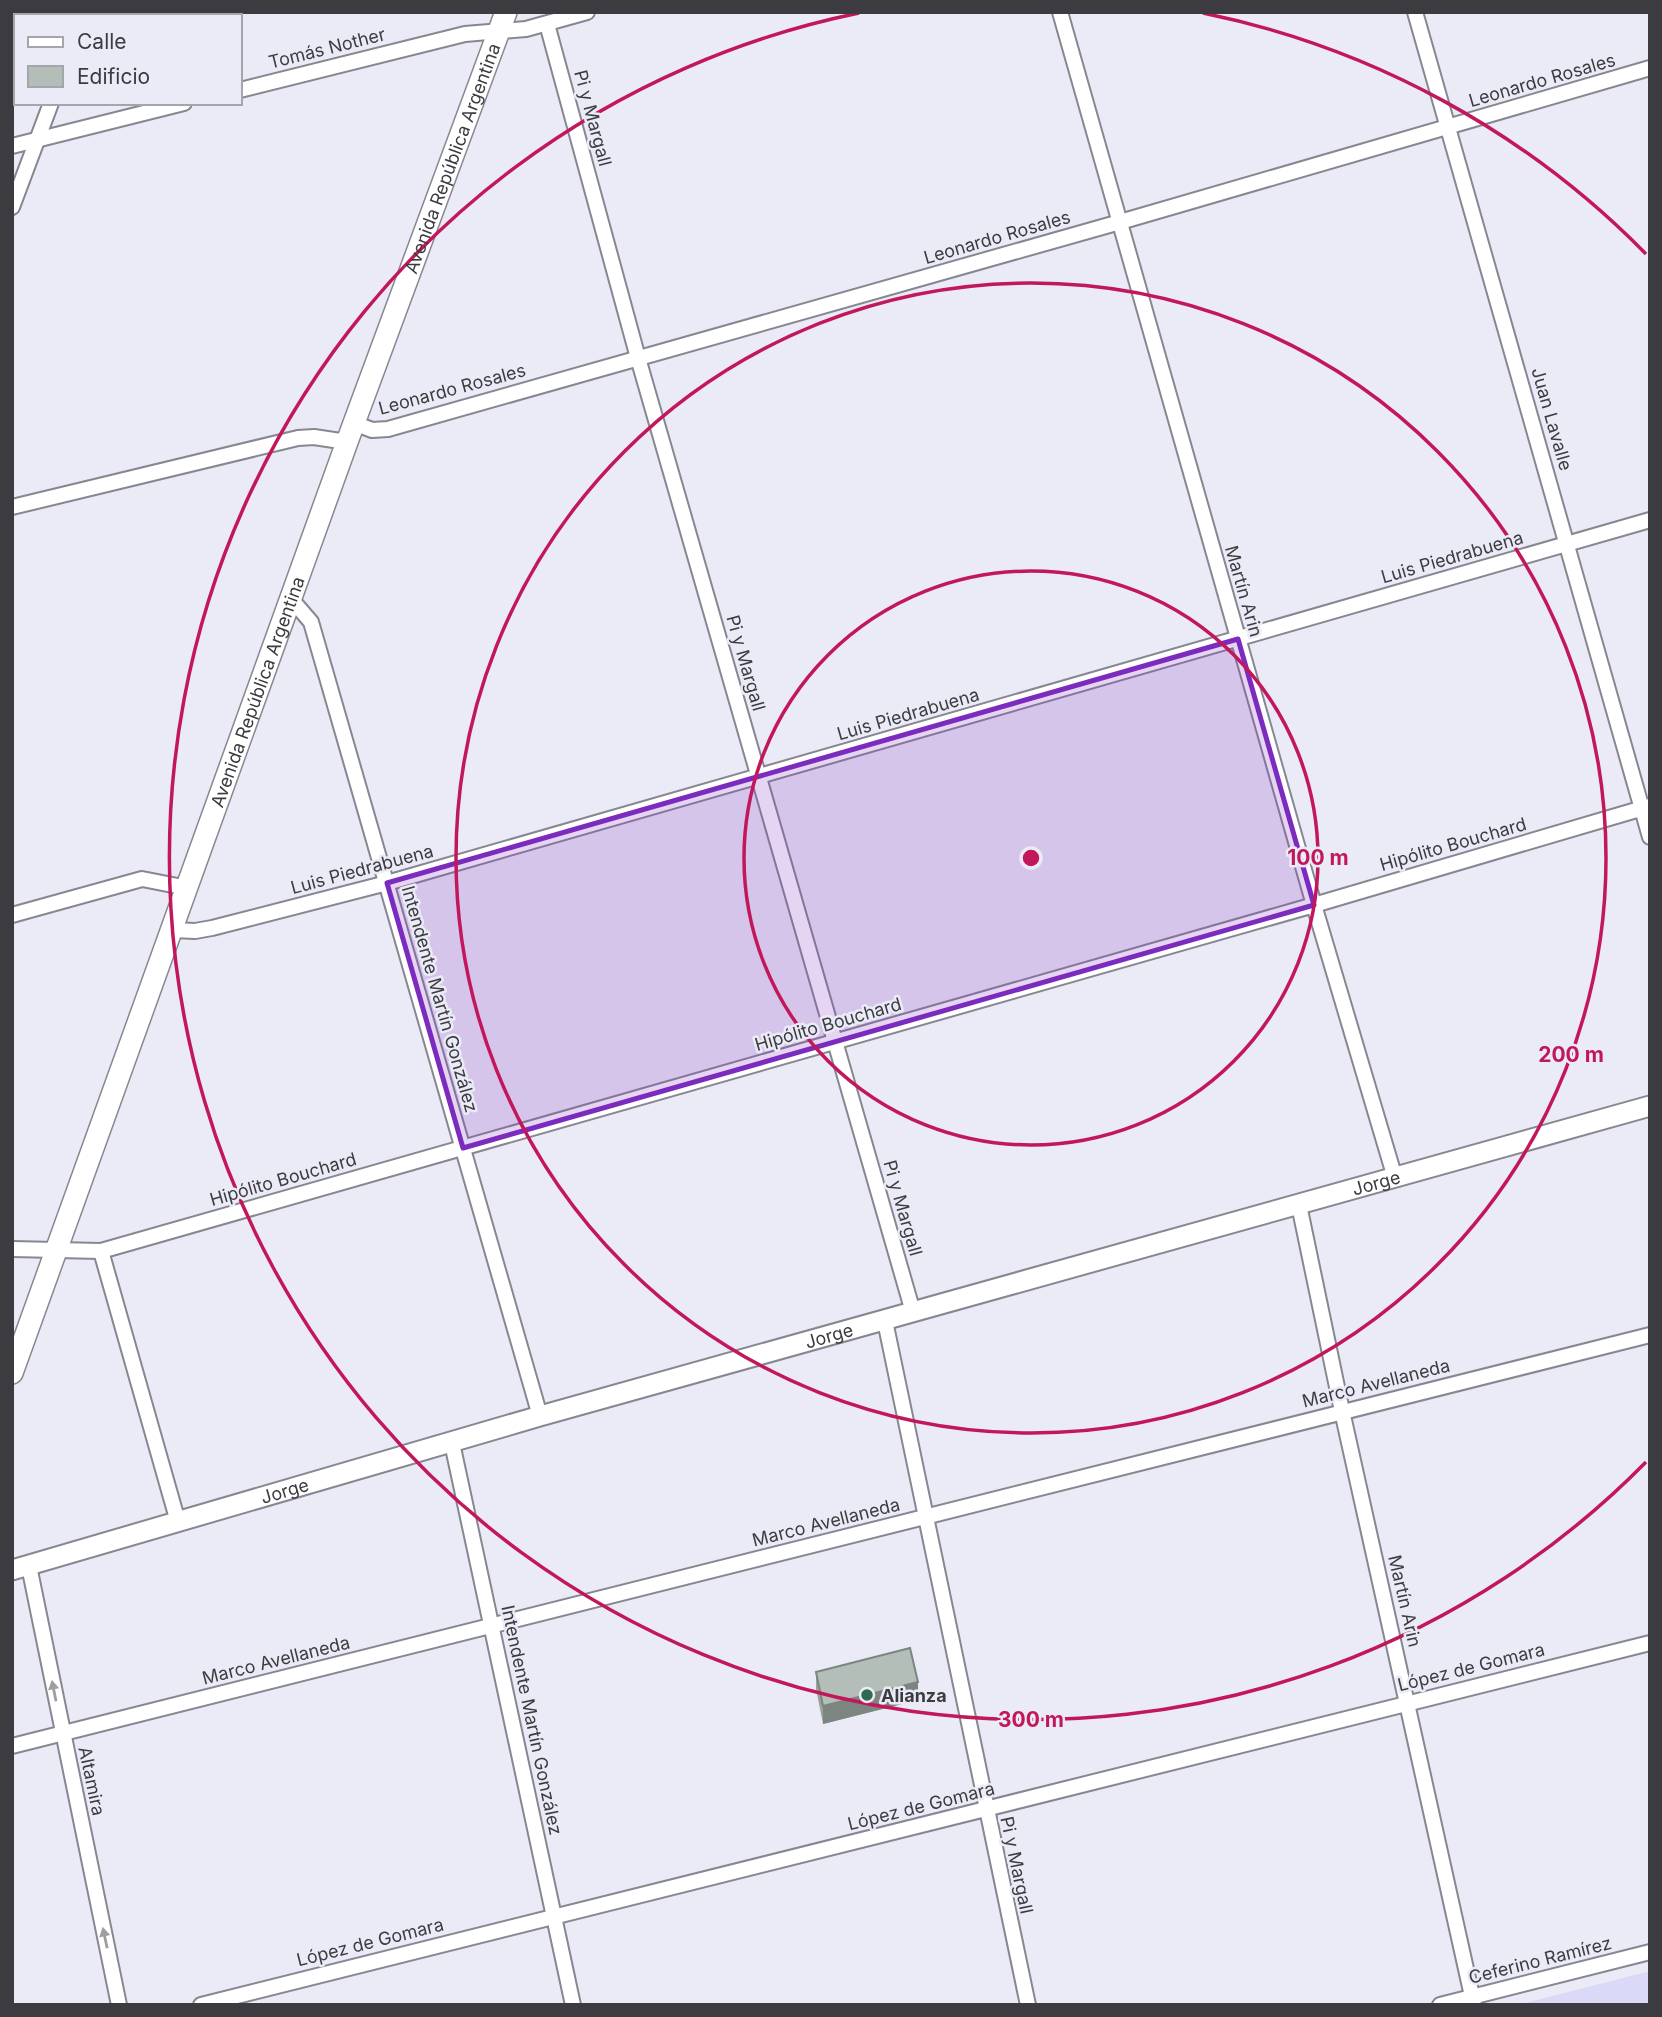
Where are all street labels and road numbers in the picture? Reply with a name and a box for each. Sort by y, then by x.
street label: Tomás Nother [266,23,388,73]
street label: Avenida República Argentina [400,40,504,276]
street label: Leonardo Rosales [1466,49,1618,111]
street label: Pi y Margall [570,68,616,168]
street label: Leonardo Rosales [921,206,1073,268]
street label: Leonardo Rosales [376,359,528,419]
street label: Juan Lavalle [1527,365,1577,473]
street label: Luis Piedrabuena [1378,527,1526,587]
street label: Martín Arin [1221,543,1267,639]
street label: Avenida República Argentina [206,574,308,810]
street label: Pi y Margall [722,613,770,713]
street label: Luis Piedrabuena [834,684,982,744]
street label: Hipólito Bouchard [1377,813,1529,875]
street label: Luis Piedrabuena [288,840,436,898]
street label: Intendente Martín González [398,883,482,1115]
street label: Hipólito Bouchard [752,993,904,1055]
street label: Hipólito Bouchard [207,1148,359,1210]
street label: Pi y Margall [879,1158,927,1258]
street label: Jorge [1350,1166,1402,1199]
street label: Jorge [802,1319,855,1352]
street label: Marco Avellaneda [1300,1354,1452,1412]
street label: Jorge [258,1474,311,1507]
street label: Marco Avellaneda [750,1493,902,1551]
street label: Martín Arin [1384,1553,1426,1649]
street label: Intendente Martín González [497,1603,567,1837]
street label: Marco Avellaneda [200,1631,352,1689]
street label: López de Gomara [1395,1639,1547,1695]
street label: Altamira [74,1745,110,1817]
street label: López de Gomara [845,1778,997,1834]
street label: Pi y Margall [996,1814,1038,1916]
street label: López de Gomara [294,1914,446,1970]
street label: Ceferino Ramírez [1466,1932,1614,1988]

